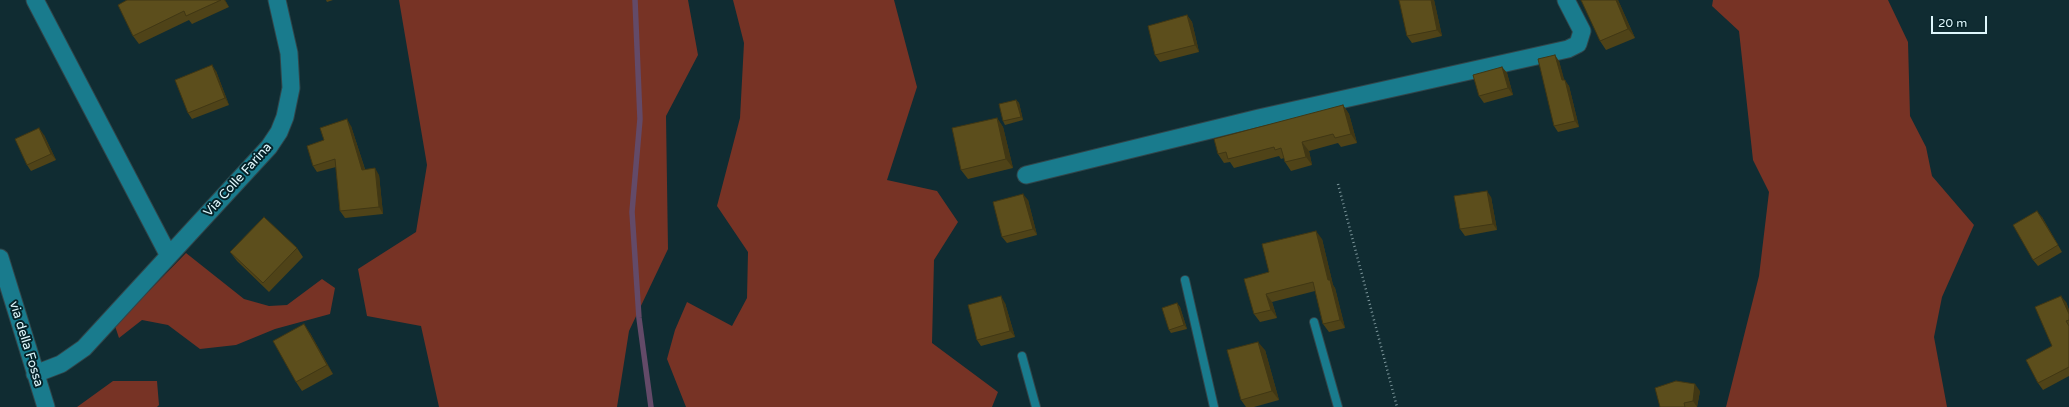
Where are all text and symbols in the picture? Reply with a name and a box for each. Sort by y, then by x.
scale bar [1933,8,1989,34]
text: 20 m [1938,16,1967,30]
street label: Via Colle Farina [201,140,275,220]
street label: via della Fossa [6,299,46,389]

